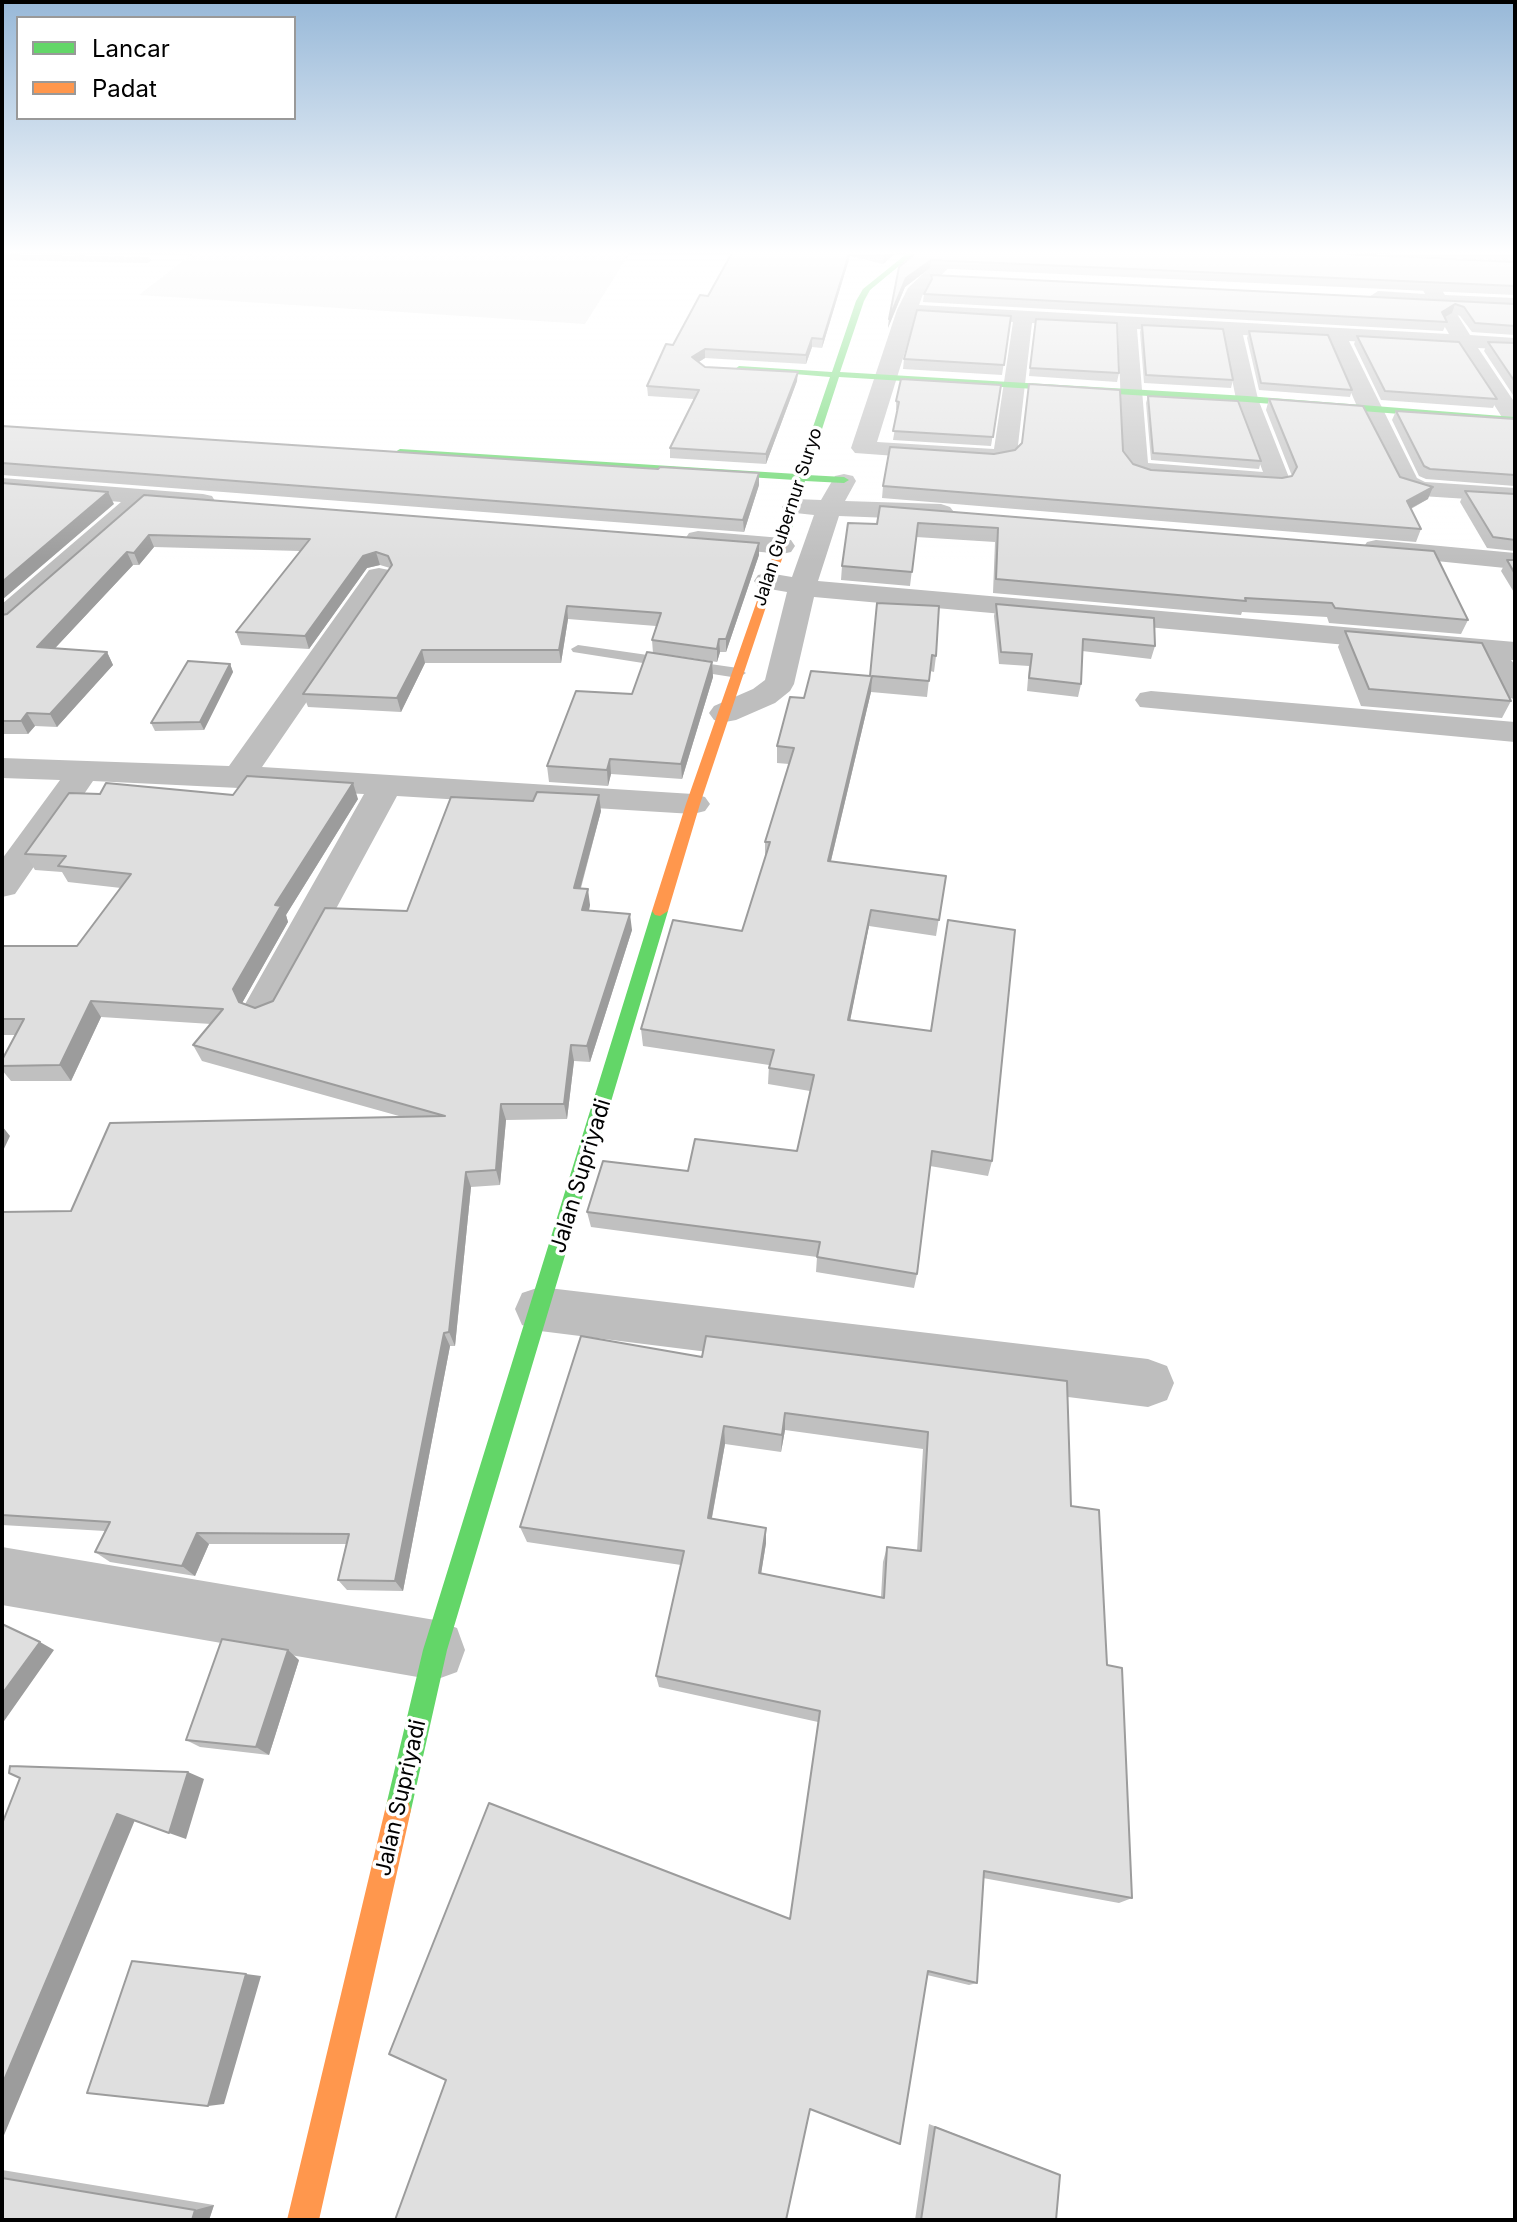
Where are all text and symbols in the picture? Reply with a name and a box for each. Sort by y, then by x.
legend [16,16,296,120]
text: Lancar [92,34,170,63]
text: Padat [92,74,157,103]
street label: Jalan Gubernur Suryo [749,425,827,609]
street label: Jalan Supriyadi [545,1096,617,1256]
street label: Jalan Supriyadi [370,1717,432,1879]

